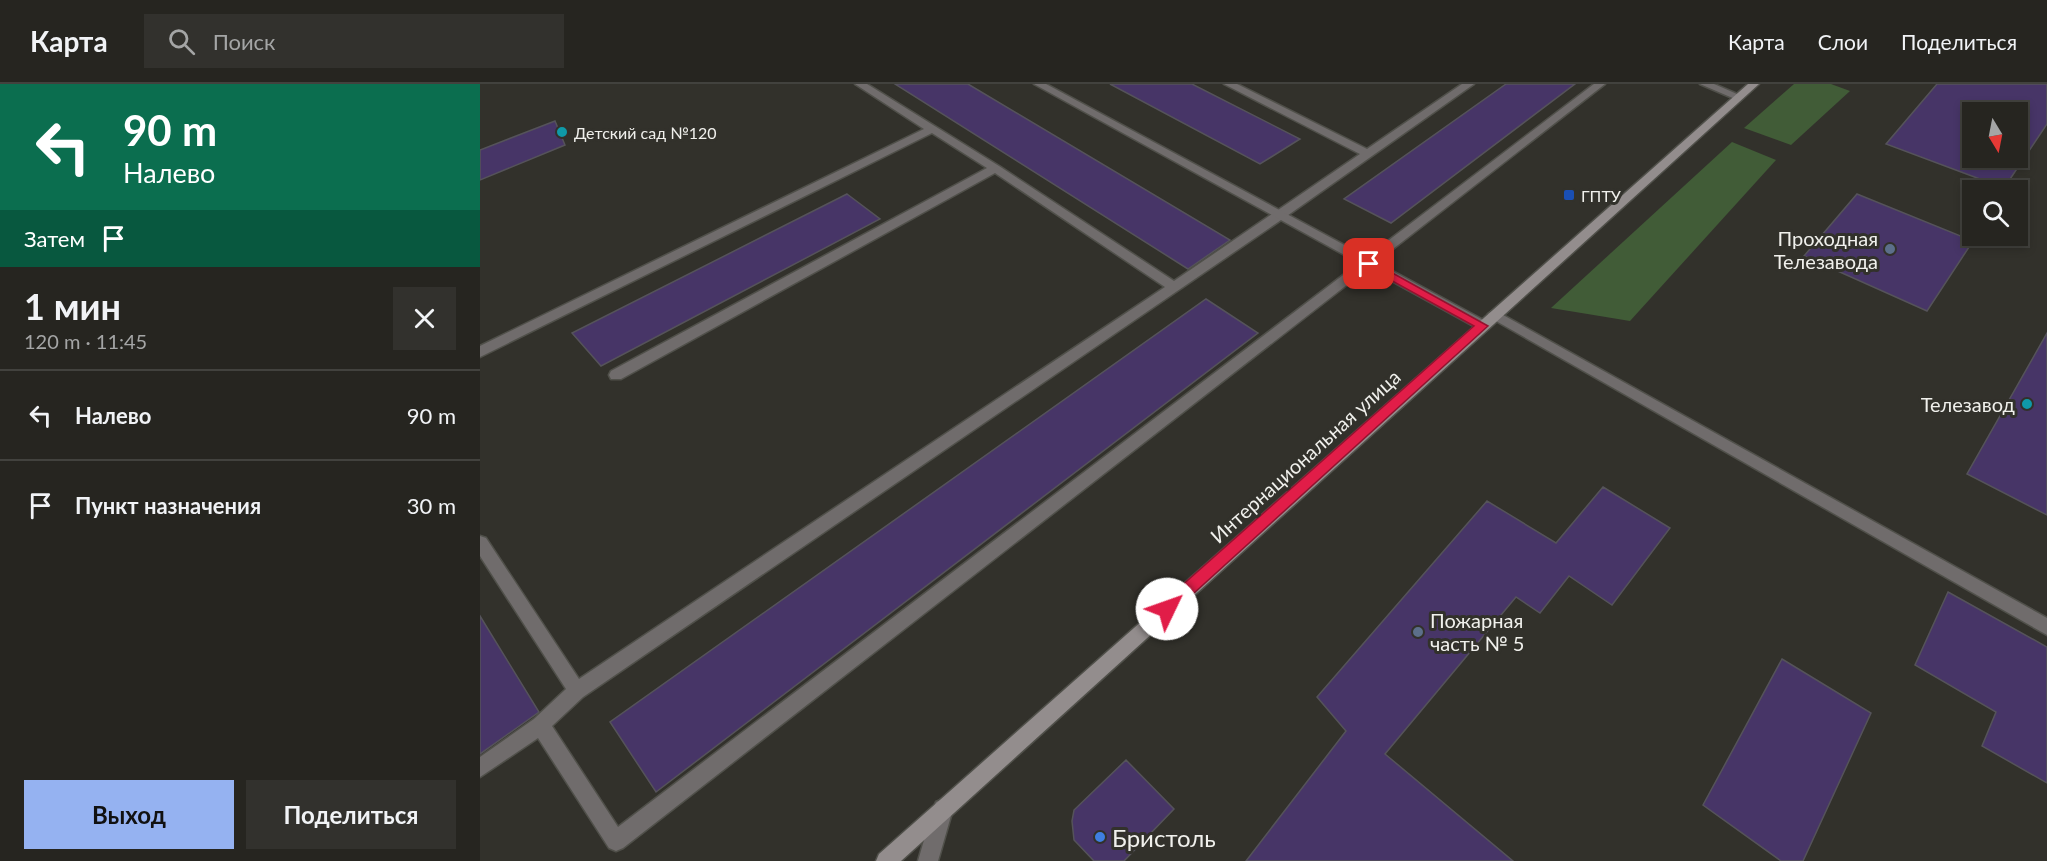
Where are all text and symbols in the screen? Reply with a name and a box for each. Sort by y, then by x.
search box [144,14,564,68]
text: Карта [30,24,108,58]
icon: search [165,25,198,58]
text: Поиск [213,28,276,55]
text: Карта [1728,29,1785,54]
text: Слои [1818,29,1868,54]
text: Поделиться [1901,29,2017,54]
north arrow [1962,102,2028,168]
map controls [1962,102,2028,246]
text: 90 m [123,105,217,155]
icon: left [24,108,102,186]
place label: Детский сад №120 [574,123,717,142]
marker: Детский сад №120 [555,125,569,139]
text: Налево [123,156,215,189]
button: search [1962,180,2028,246]
place label: ГПТУ [1581,186,1622,205]
marker: ГПТУ [1562,188,1576,202]
icon: arrive [97,222,130,255]
text: Затем [24,225,85,252]
place label: Проходная Телезавода [1774,226,1878,273]
pin [1343,238,1394,289]
marker: Проходная Телезавода [1883,242,1897,256]
icon: arrive [1352,247,1385,280]
text: 1 мин [24,284,121,328]
button: close [393,287,456,350]
text: 120 m · 11:45 [24,329,147,353]
street label: Интернациональная улица [1205,364,1405,548]
place label: Телезавод [1921,392,2015,416]
marker: Телезавод [2020,397,2034,411]
icon: left [24,399,57,432]
text: Налево [75,402,151,429]
text: 90 m [407,402,456,429]
icon: arrive [24,489,57,522]
text: Пункт назначения [75,492,261,519]
text: 30 m [407,492,456,519]
position arrow [1135,577,1199,641]
place label: Пожарная часть № 5 [1430,608,1524,655]
marker: Пожарная часть № 5 [1411,625,1425,639]
button: Выход [24,780,234,849]
button: Поделиться [246,780,456,849]
place label: Бристоль [1112,823,1216,852]
marker: Бристоль [1093,830,1107,844]

